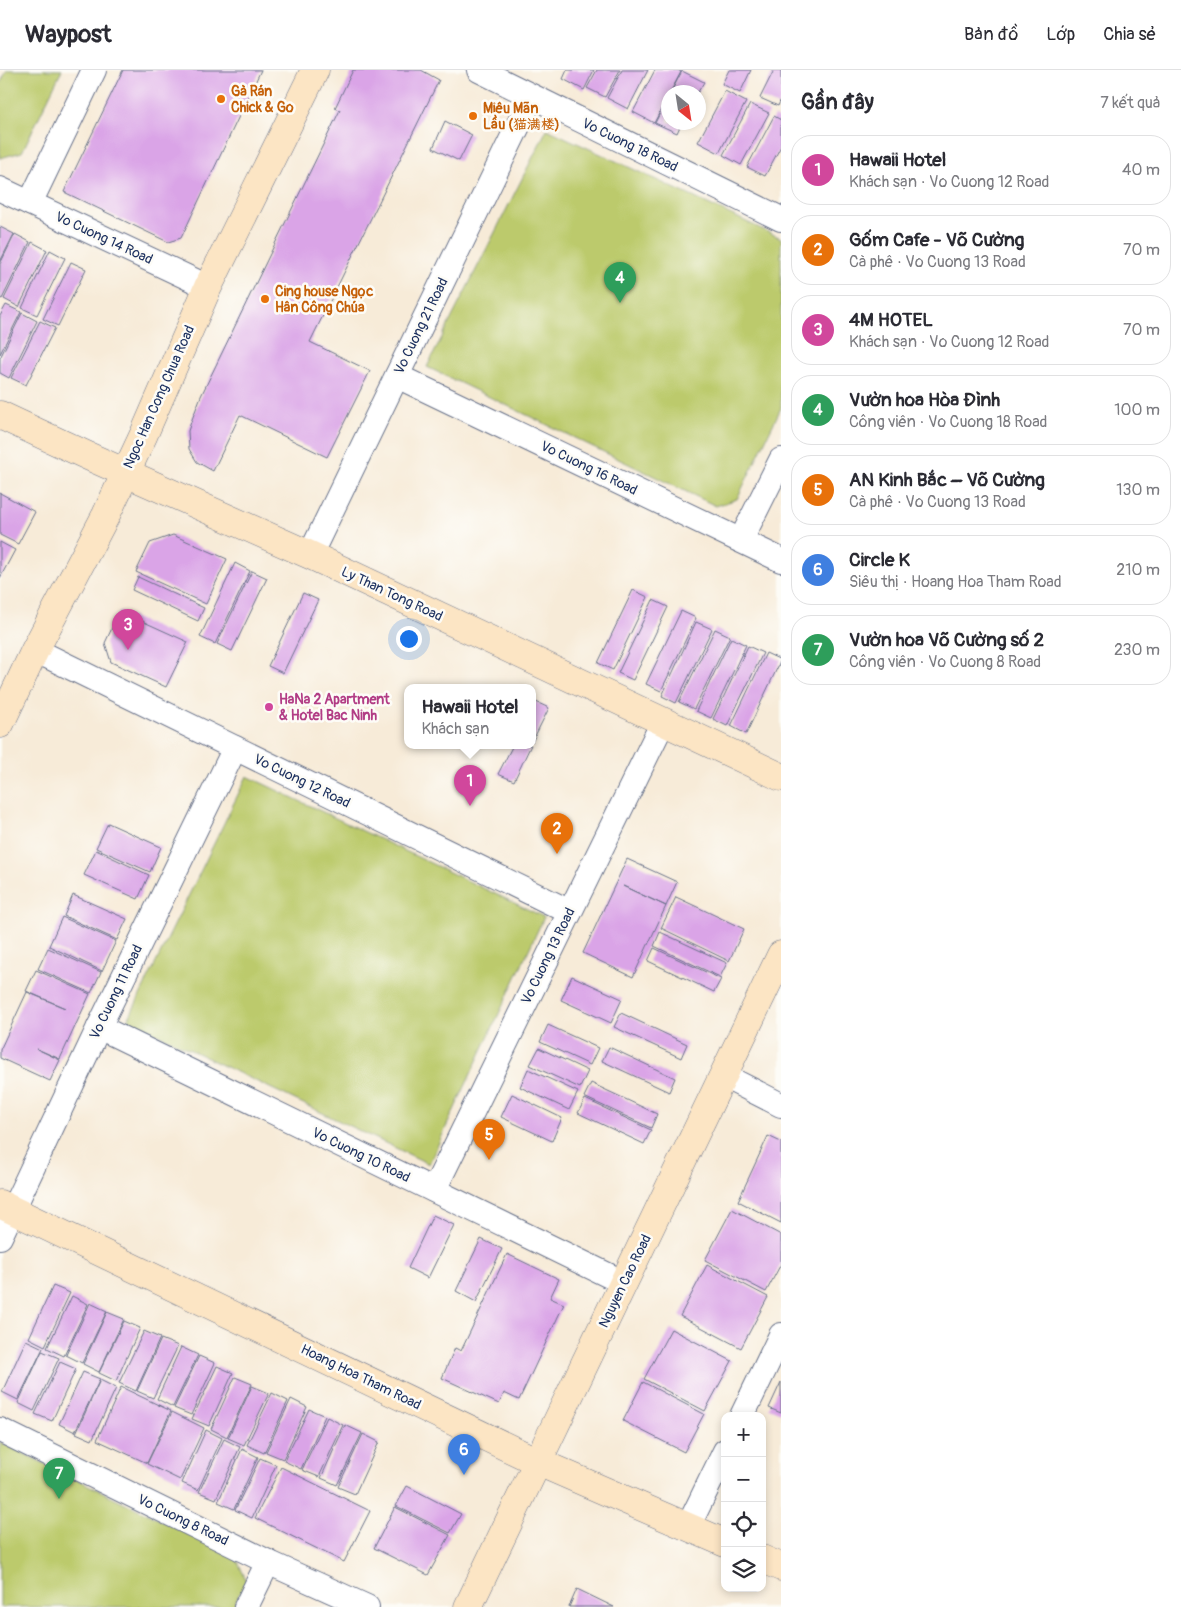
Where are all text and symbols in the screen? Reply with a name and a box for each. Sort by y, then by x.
text: Waypost [25,20,112,49]
text: Bản đồ [964,23,1018,46]
text: Lớp [1046,23,1075,46]
text: Chia sẻ [1103,23,1156,46]
place label: Gà Rán Chick & Go [231,83,294,116]
north arrow [661,85,706,130]
text: Gần đây [801,89,874,116]
marker: Gà Rán Chick & Go [215,93,227,105]
text: 7 kết quả [1100,93,1161,113]
place label: Miêu Mãn Lầu (猫满楼) [483,100,560,133]
marker: Miêu Mãn Lầu (猫满楼) [467,110,479,122]
street label: Vo Cuong 18 Road [579,114,681,176]
text: Hawaii Hotel [849,148,946,172]
text: 1 [815,160,821,180]
text: 40 m [1122,160,1160,180]
text: Khách sạn · Vo Cuong 12 Road [849,172,1049,192]
street label: Vo Cuong 14 Road [53,208,156,268]
text: Gốm Cafe - Võ Cường [849,228,1024,252]
text: 2 [814,240,822,260]
text: 70 m [1123,240,1160,260]
text: Cà phê · Vo Cuong 13 Road [849,252,1026,272]
pin: 4 [604,262,636,303]
street label: Vo Cuong 21 Road [390,275,452,377]
place label: Cing house Ngọc Hân Công Chúa [275,283,373,316]
marker: Cing house Ngọc Hân Công Chúa [259,293,271,305]
text: 4M HOTEL [849,308,933,332]
text: 3 [814,320,822,340]
text: 70 m [1123,320,1160,340]
street label: Ngoc Han Cong Chua Road [120,323,198,471]
text: Khách sạn · Vo Cuong 12 Road [849,332,1049,352]
text: Vườn hoa Hòa Đình [849,388,1000,412]
text: 4 [813,400,823,420]
text: 100 m [1114,400,1160,420]
text: Công viên · Vo Cuong 18 Road [849,412,1047,432]
street label: Vo Cuong 16 Road [538,437,640,499]
text: AN Kinh Bắc – Võ Cường [849,468,1045,492]
text: 5 [814,480,822,500]
text: 130 m [1116,480,1160,500]
text: Cà phê · Vo Cuong 13 Road [849,492,1026,512]
text: Circle K [849,548,910,572]
text: 6 [813,560,823,580]
text: 210 m [1116,560,1160,580]
street label: Ly Than Tong Road [339,563,445,625]
text: Siêu thị · Hoang Hoa Tham Road [849,572,1062,592]
pin: 3 [112,609,144,650]
your location [396,626,422,652]
text: Vườn hoa Võ Cường số 2 [849,628,1044,652]
text: 7 [814,640,822,660]
text: 230 m [1114,640,1160,660]
text: Công viên · Vo Cuong 8 Road [849,652,1041,672]
popup [404,684,536,749]
place label: HaNa 2 Apartment & Hotel Bac Ninh [279,691,390,724]
text: Hawaii Hotel [421,695,519,719]
marker: HaNa 2 Apartment & Hotel Bac Ninh [263,701,275,713]
text: Khách sạn [421,719,489,739]
street label: Vo Cuong 12 Road [251,750,353,812]
pin: 1 [454,765,486,806]
pin: 2 [541,813,573,854]
street label: Vo Cuong 13 Road [517,905,579,1007]
street label: Vo Cuong 11 Road [86,942,146,1042]
pin: 5 [473,1119,505,1160]
street label: Vo Cuong 10 Road [309,1124,413,1186]
street label: Nguyen Cao Road [595,1231,655,1330]
street label: Hoang Hoa Tham Road [298,1340,424,1414]
map controls [721,1412,766,1592]
button: + [721,1412,766,1457]
pin: 6 [448,1434,480,1475]
button: − [721,1457,766,1502]
pin: 7 [43,1458,75,1499]
street label: Vo Cuong 8 Road [135,1491,231,1549]
button: locate [721,1502,766,1547]
button: layers [721,1547,766,1592]

